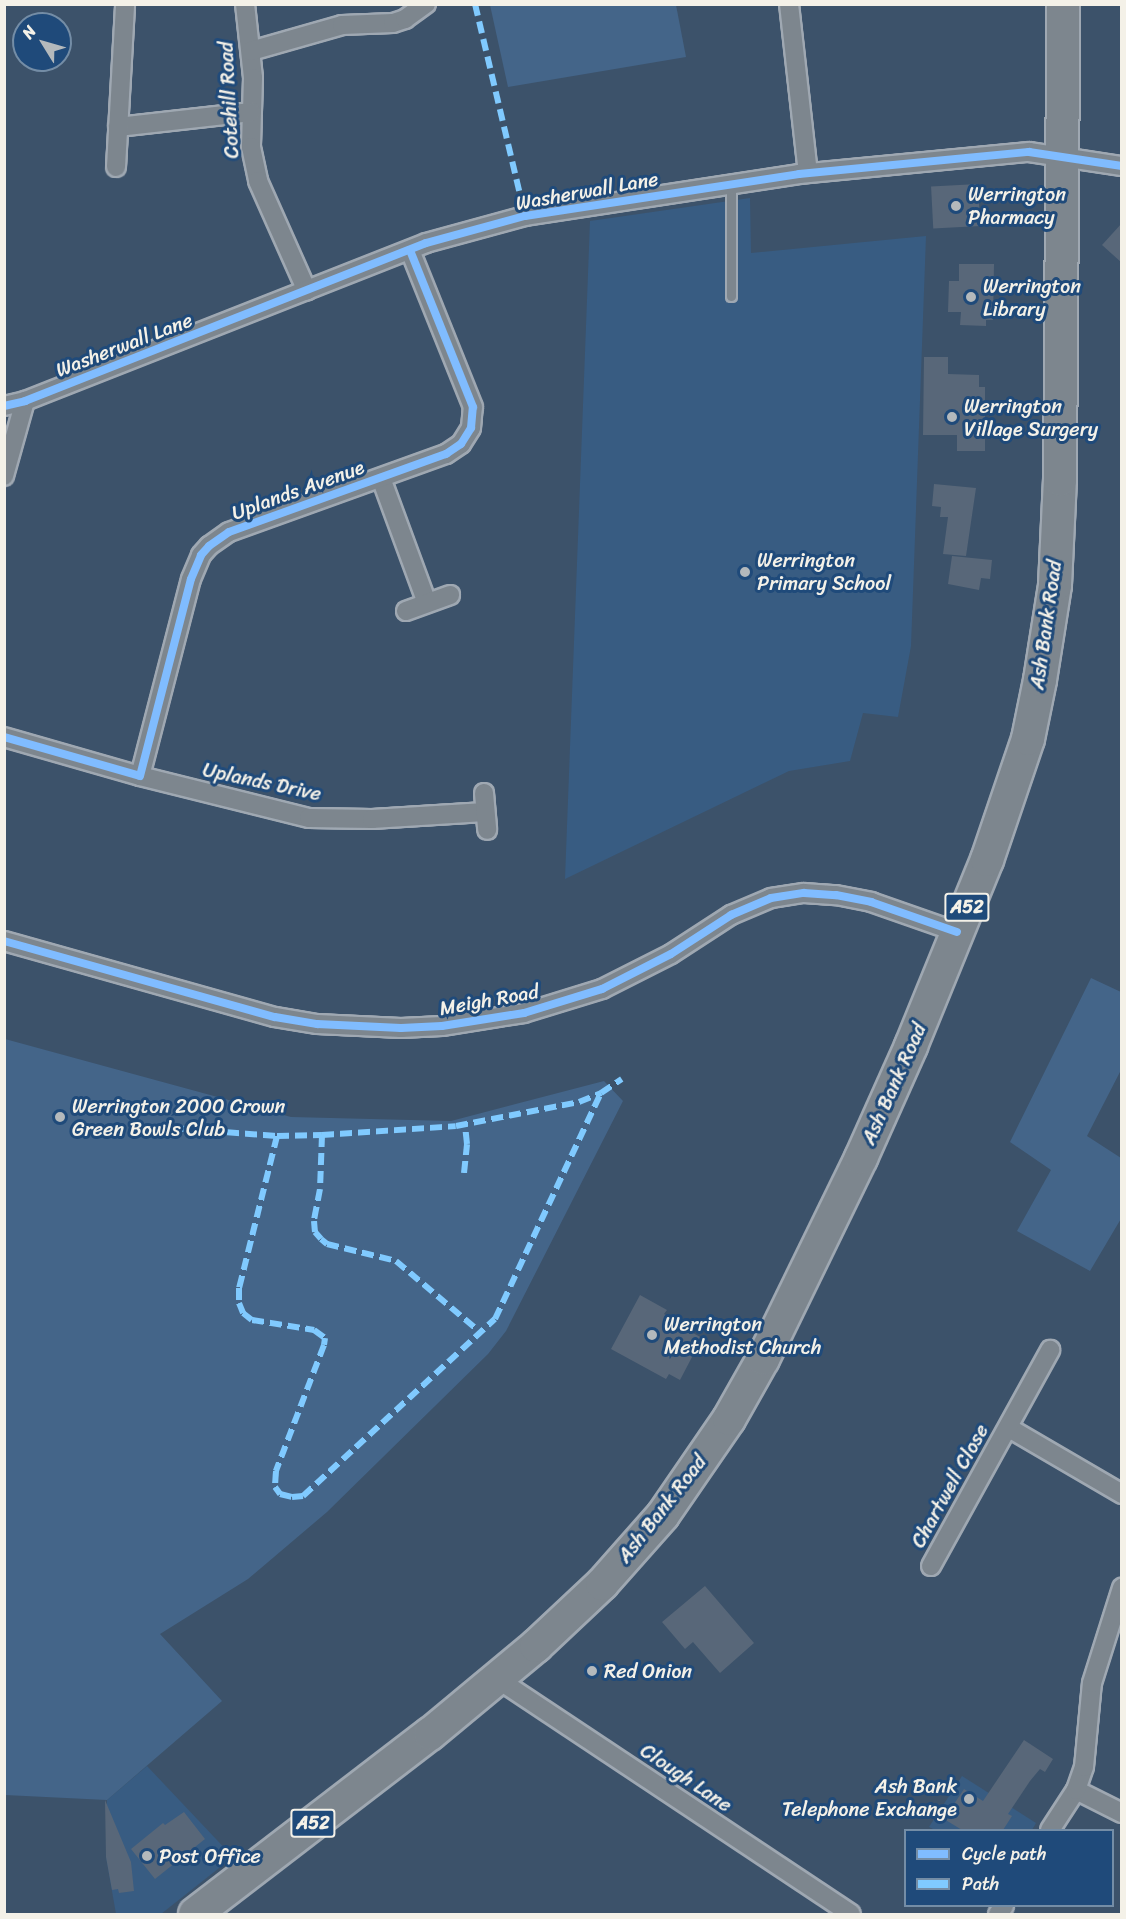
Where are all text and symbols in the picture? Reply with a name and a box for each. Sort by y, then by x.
north arrow [12,12,72,72]
text: N [14,19,44,45]
street label: Cotehill Road [214,41,244,159]
street label: Washerwall Lane [514,167,660,215]
place label: Werrington Pharmacy [968,183,1066,230]
marker: Werrington Pharmacy [949,199,963,213]
place label: Werrington Library [983,274,1081,321]
marker: Werrington Library [964,290,978,304]
street label: Washerwall Lane [52,308,196,382]
place label: Werrington Village Surgery [964,394,1098,441]
marker: Werrington Village Surgery [945,410,959,424]
street label: Uplands Avenue [229,455,367,525]
place label: Werrington Primary School [757,548,891,595]
street label: Ash Bank Road [1025,559,1067,691]
marker: Werrington Primary School [738,565,752,579]
street label: Uplands Drive [201,758,323,806]
road number: A52 [943,892,991,922]
street label: Meigh Road [437,979,541,1021]
street label: Ash Bank Road [857,1020,931,1148]
place label: Werrington 2000 Crown Green Bowls Club [72,1094,285,1141]
marker: Werrington 2000 Crown Green Bowls Club [53,1110,67,1124]
place label: Werrington Methodist Church [664,1312,822,1359]
marker: Werrington Methodist Church [645,1328,659,1342]
street label: Chartwell Close [906,1420,994,1552]
street label: Ash Bank Road [612,1450,712,1568]
place label: Red Onion [604,1659,692,1683]
marker: Red Onion [585,1664,599,1678]
street label: Clough Lane [636,1739,736,1817]
place label: Ash Bank Telephone Exchange [781,1775,957,1822]
marker: Ash Bank Telephone Exchange [962,1792,976,1806]
road number: A52 [289,1808,337,1838]
legend [904,1829,1114,1907]
text: Cycle path [962,1838,1046,1870]
place label: Post Office [159,1844,261,1868]
marker: Post Office [140,1849,154,1863]
text: Path [962,1868,999,1900]

